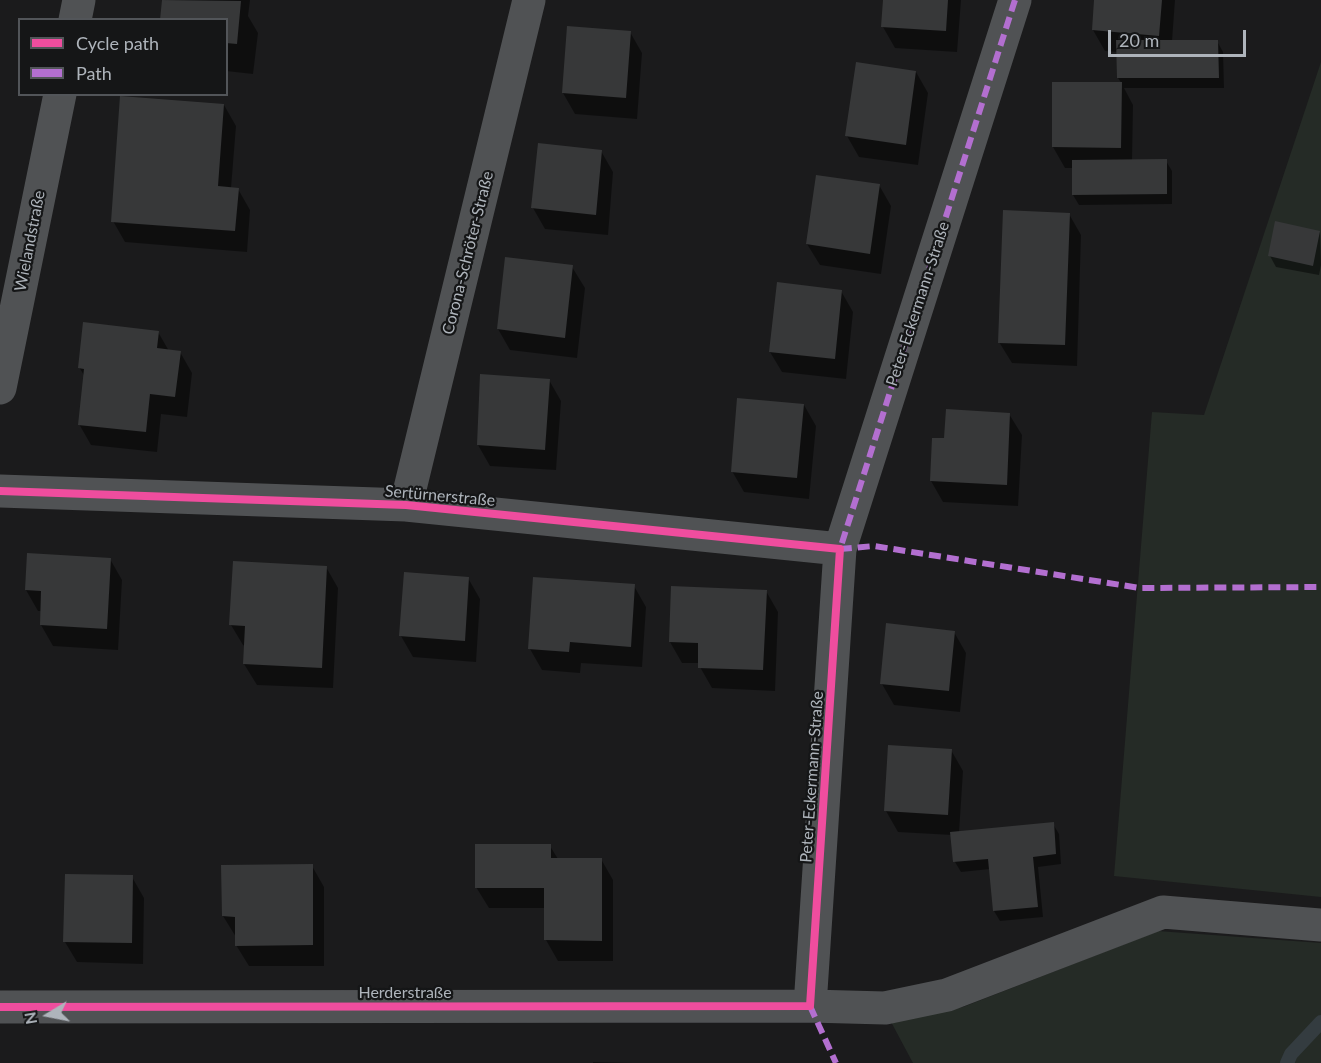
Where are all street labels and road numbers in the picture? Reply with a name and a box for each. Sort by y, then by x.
street label: Corona-Schröter-Straße [438,169,498,337]
street label: Wielandstraße [11,189,49,293]
street label: Peter-Eckermann-Straße [882,219,954,389]
street label: Sertürnerstraße [384,482,496,510]
street label: Peter-Eckermann-Straße [796,691,828,863]
street label: Herderstraße [358,983,452,1003]

